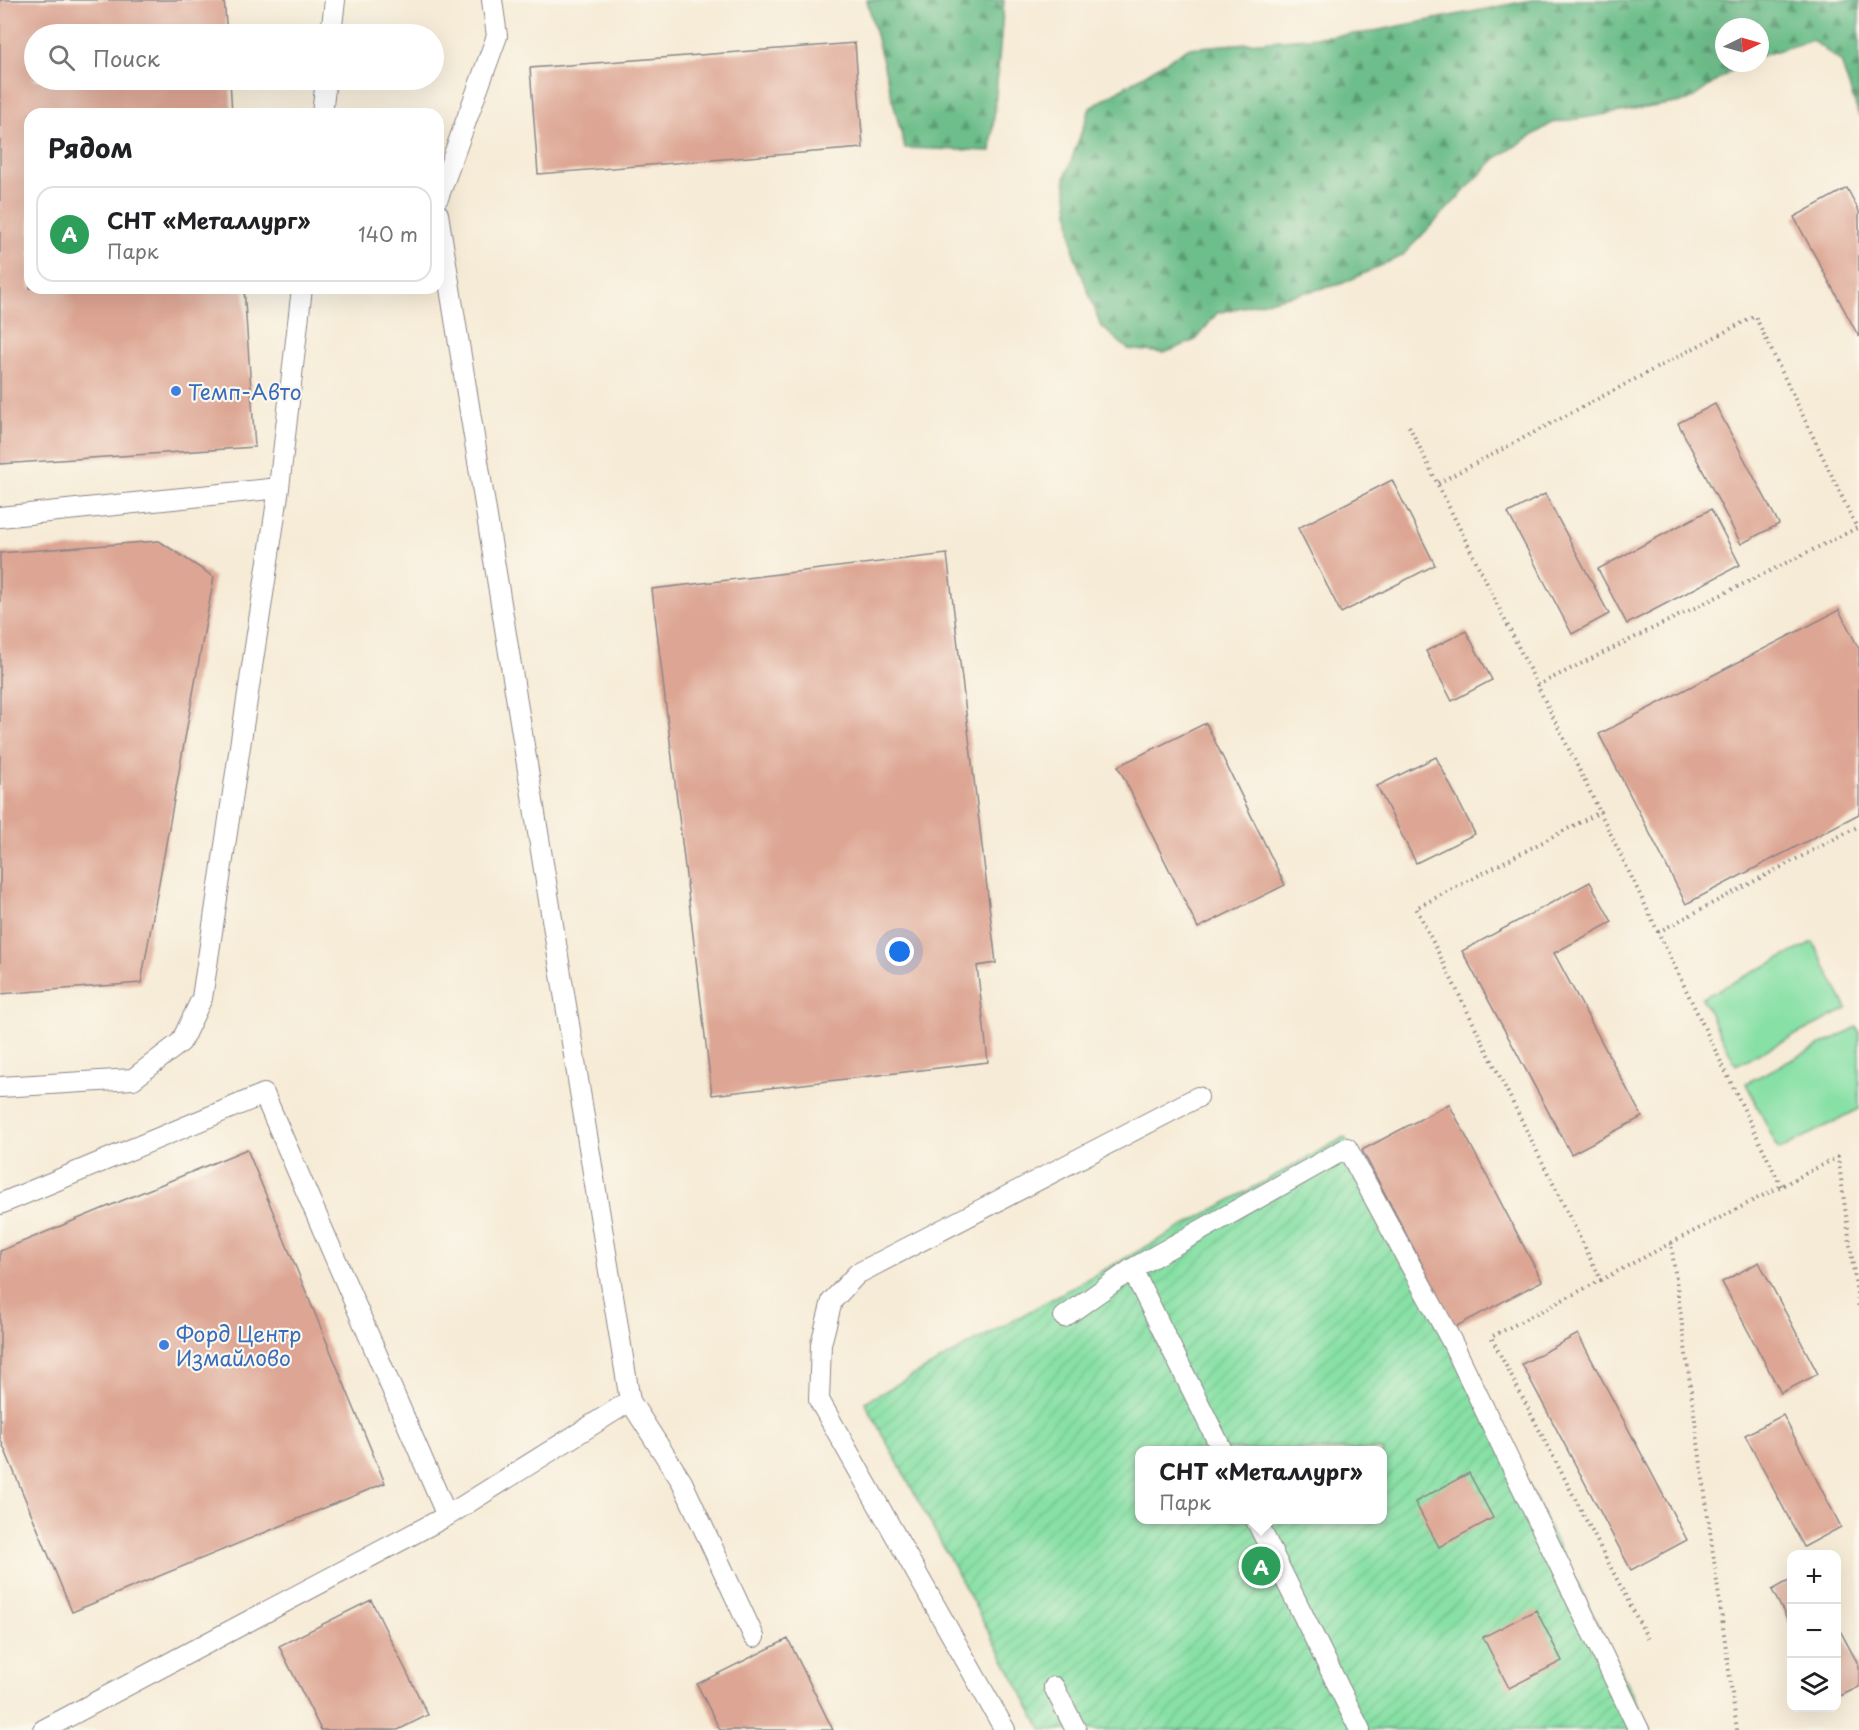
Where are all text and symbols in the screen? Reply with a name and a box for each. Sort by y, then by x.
north arrow [1715,18,1769,72]
search box [24,24,444,90]
icon: search [45,41,78,74]
text: Поиск [93,41,160,74]
text: Рядом [48,128,133,167]
text: СНТ «Металлург» [107,203,310,236]
text: A [62,219,77,249]
text: 140 m [358,219,418,249]
text: Парк [107,236,159,266]
place label: Темп-Авто [188,375,302,407]
marker: Темп-Авто [169,384,183,398]
your location [885,937,914,966]
place label: Форд Центр Измайлово [176,1317,301,1373]
marker: Форд Центр Измайлово [157,1338,171,1352]
popup [1135,1446,1387,1524]
text: СНТ «Металлург» [1159,1454,1363,1487]
text: Парк [1159,1487,1211,1517]
pin: A [1242,1544,1280,1588]
map controls [1787,1550,1841,1712]
button: + [1787,1550,1841,1604]
button: − [1787,1604,1841,1658]
button: layers [1787,1658,1841,1712]

